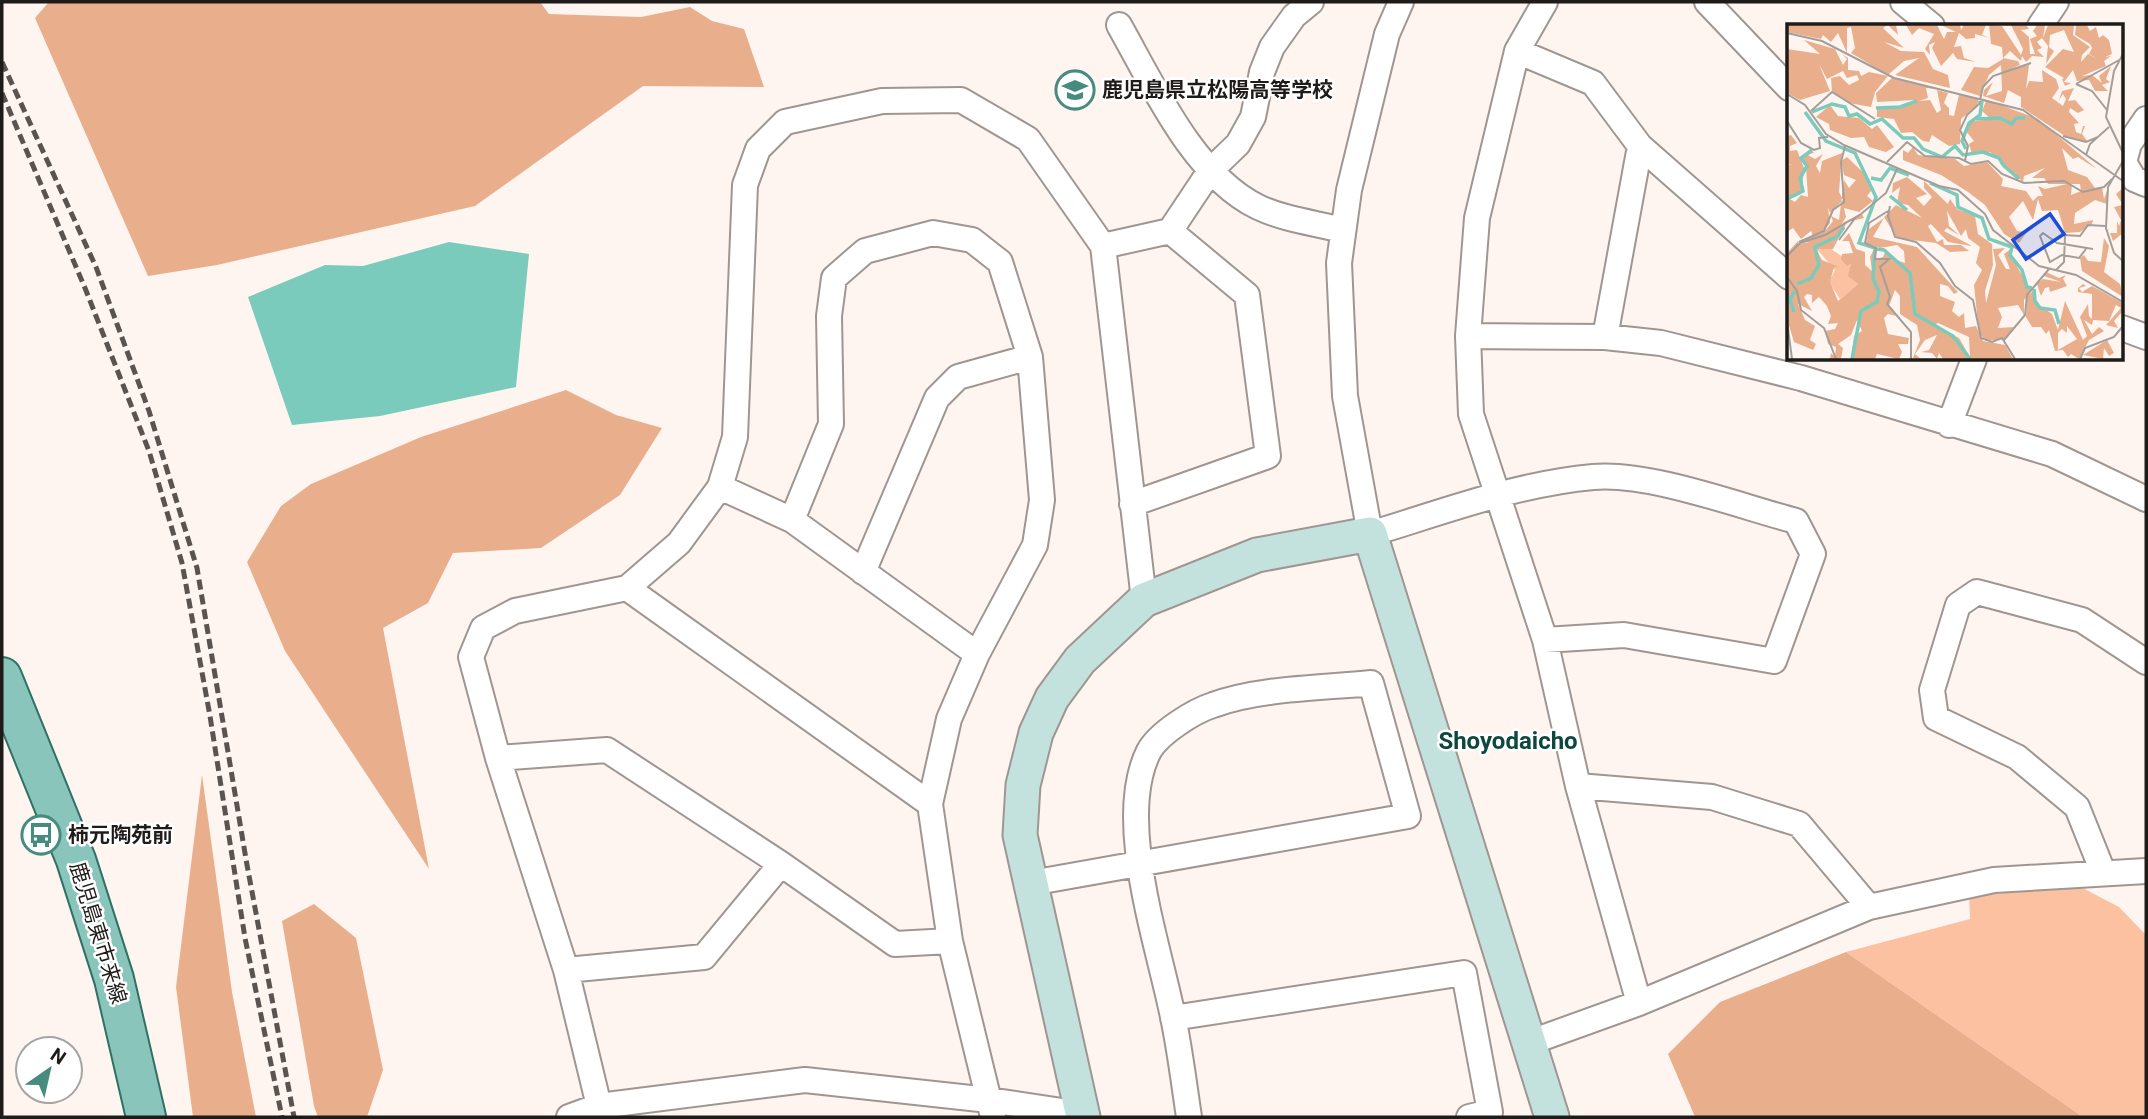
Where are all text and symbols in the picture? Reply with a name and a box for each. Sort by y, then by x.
inset map [1787,24,2124,360]
school or university icon: 鹿児島県立松陽高等学校 [1054,69,1096,111]
place label: 鹿児島県立松陽高等学校 [1102,78,1333,102]
district label: Shoyodaicho [1438,727,1578,755]
bus stop icon: 柿元陶苑前 [20,814,62,856]
place label: 柿元陶苑前 [68,823,173,847]
street label: 鹿児島東市来線 [65,859,131,1007]
north arrow [14,1035,84,1105]
text: N [46,1043,70,1070]

